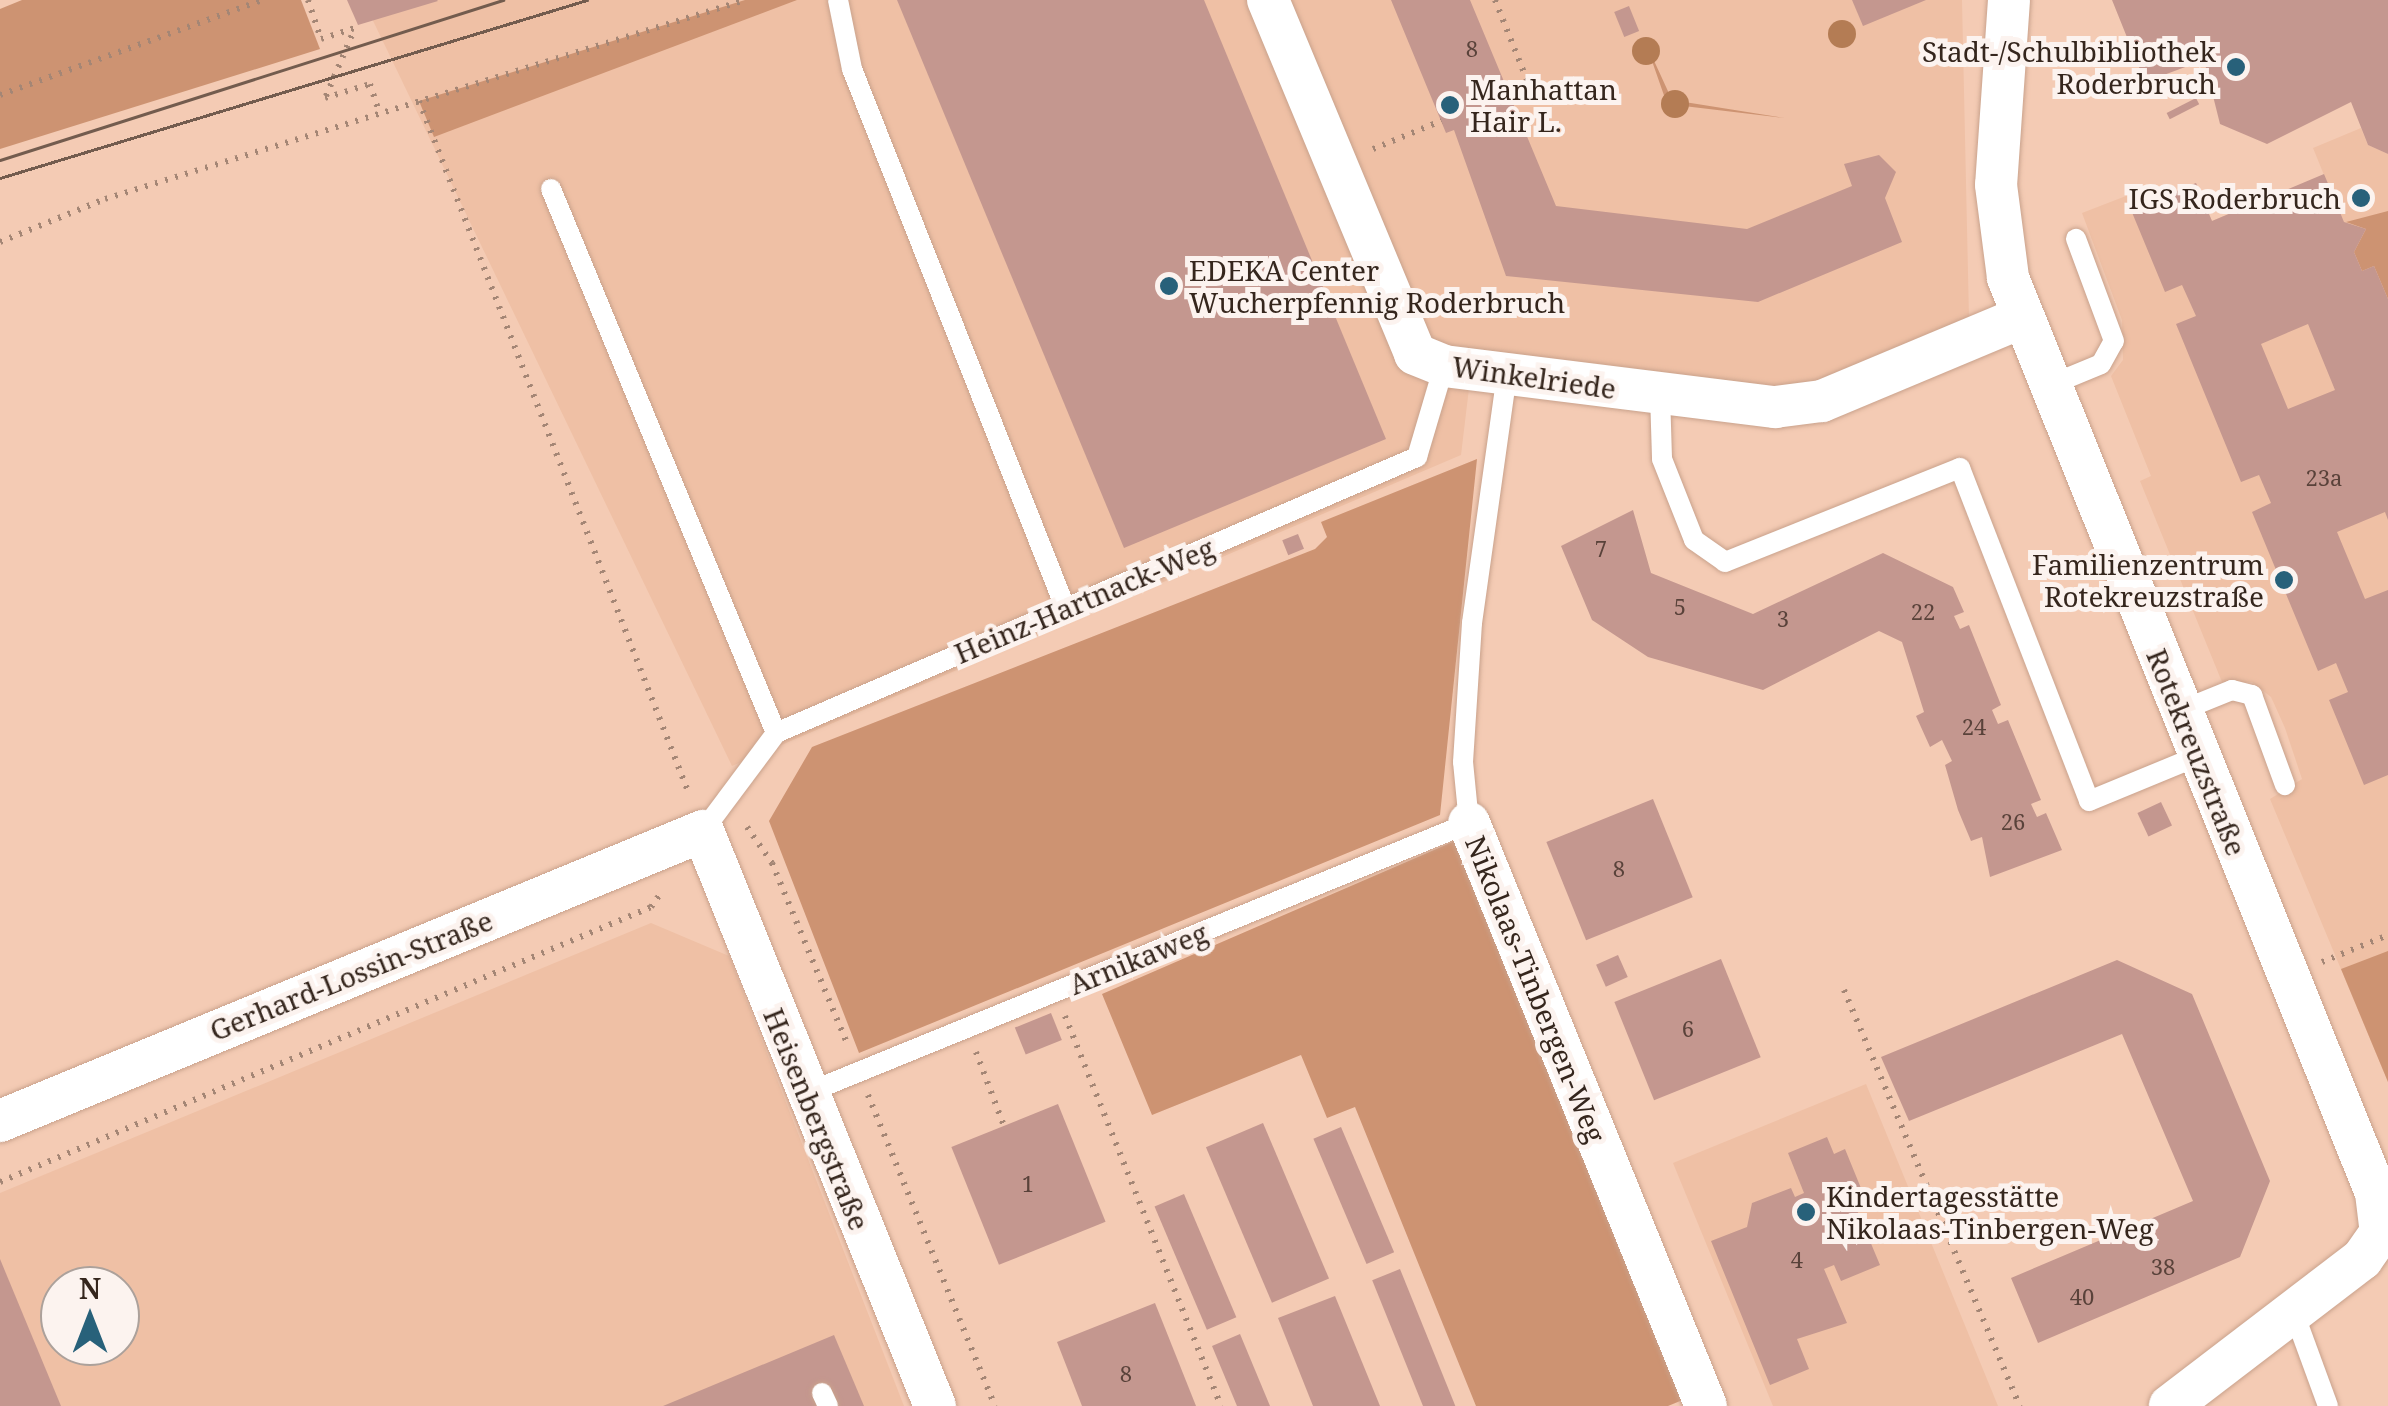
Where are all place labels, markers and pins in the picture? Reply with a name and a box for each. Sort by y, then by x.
place label: Stadt-/Schulbibliothek Roderbruch [1922,34,2216,100]
marker: Stadt-/Schulbibliothek Roderbruch [2225,56,2247,78]
place label: Manhattan Hair L. [1470,72,1617,138]
marker: Manhattan Hair L. [1439,94,1461,116]
place label: IGS Roderbruch [2129,181,2341,215]
marker: IGS Roderbruch [2350,187,2372,209]
place label: EDEKA Center Wucherpfennig Roderbruch [1189,253,1565,319]
marker: EDEKA Center Wucherpfennig Roderbruch [1158,275,1180,297]
place label: Familienzentrum Rotekreuzstraße [2032,547,2264,613]
marker: Familienzentrum Rotekreuzstraße [2273,569,2295,591]
place label: Kindertagesstätte Nikolaas-Tinbergen-Weg [1826,1179,2154,1245]
marker: Kindertagesstätte Nikolaas-Tinbergen-Weg [1795,1201,1817,1223]

